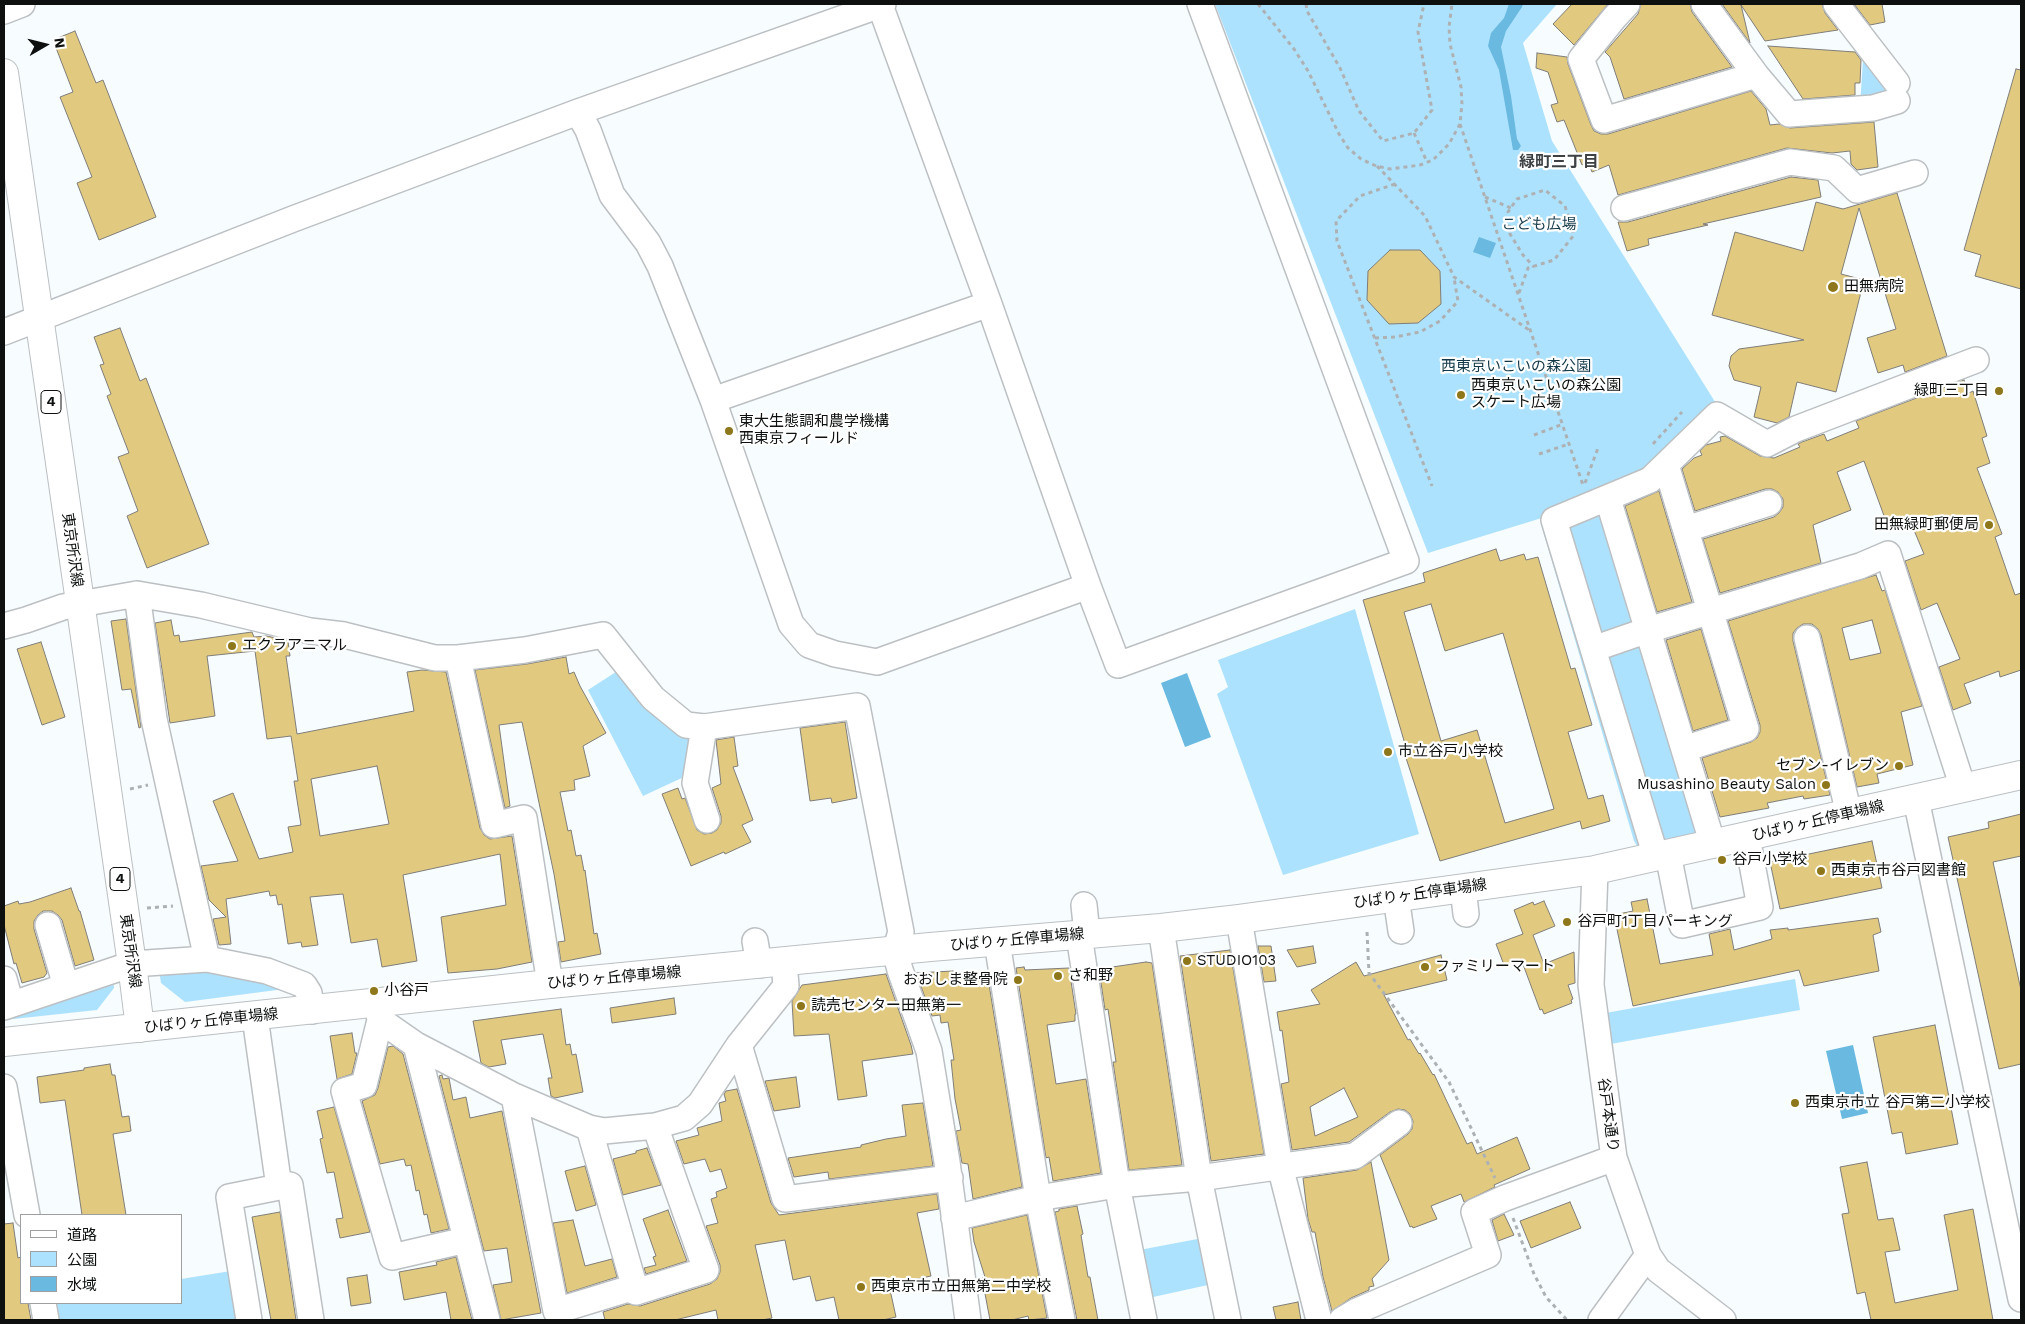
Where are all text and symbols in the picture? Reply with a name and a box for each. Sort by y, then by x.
north arrow [20,20,70,70]
text: N [51,37,68,49]
district label: 緑町三丁目 [1519,152,1599,172]
park label: こども広場 [1502,216,1576,234]
place label: 田無病院 [1844,278,1904,296]
marker: 田無病院 [1826,280,1840,294]
park label: 西東京いこいの森公園 [1441,358,1591,376]
place label: 西東京いこいの森公園 スケート広場 [1471,377,1621,412]
place label: 緑町三丁目 [1914,382,1989,400]
marker: 緑町三丁目 [1993,385,2005,397]
marker: 西東京いこいの森公園 スケート広場 [1455,389,1467,401]
road number: 4 [41,391,61,414]
place label: 東大生態調和農学機構 西東京フィールド [739,413,889,448]
marker: 東大生態調和農学機構 西東京フィールド [723,425,735,437]
street label: 東京所沢線 [58,512,86,588]
place label: 田無緑町郵便局 [1874,516,1979,534]
marker: 田無緑町郵便局 [1983,519,1995,531]
place label: エクラアニマル [242,637,347,655]
marker: エクラアニマル [226,640,238,652]
place label: 市立谷戸小学校 [1398,743,1503,761]
marker: 市立谷戸小学校 [1382,746,1394,758]
place label: セブン-イレブン [1776,757,1889,775]
marker: セブン-イレブン [1893,760,1905,772]
place label: Musashino Beauty Salon [1637,776,1816,794]
marker: Musashino Beauty Salon [1820,779,1832,791]
street label: ひばりヶ丘停車場線 [1750,797,1886,845]
place label: 谷戸小学校 [1732,851,1807,869]
marker: 谷戸小学校 [1716,854,1728,866]
place label: 西東京市谷戸図書館 [1831,862,1966,880]
marker: 西東京市谷戸図書館 [1815,865,1827,877]
road number: 4 [110,868,130,891]
street label: ひばりヶ丘停車場線 [1352,876,1488,912]
street label: 東京所沢線 [116,913,144,989]
place label: 谷戸町1丁目パーキング [1577,913,1733,931]
marker: 谷戸町1丁目パーキング [1561,916,1573,928]
street label: ひばりヶ丘停車場線 [949,925,1085,955]
place label: STUDIO103 [1197,952,1276,970]
marker: STUDIO103 [1181,955,1193,967]
place label: ファミリーマート [1435,958,1555,976]
marker: ファミリーマート [1419,961,1431,973]
street label: ひばりヶ丘停車場線 [546,963,682,993]
place label: さ和野 [1068,967,1113,985]
marker: さ和野 [1052,970,1064,982]
place label: おおしま整骨院 [903,971,1008,989]
marker: おおしま整骨院 [1012,974,1024,986]
place label: 小谷戸 [384,982,429,1000]
marker: 小谷戸 [368,985,380,997]
place label: 読売センター田無第一 [811,997,961,1015]
marker: 読売センター田無第一 [795,1000,807,1012]
street label: ひばりヶ丘停車場線 [143,1005,279,1037]
street label: 谷戸本通り [1594,1077,1622,1153]
place label: 西東京市立 谷戸第二小学校 [1805,1094,1990,1112]
marker: 西東京市立 谷戸第二小学校 [1789,1097,1801,1109]
legend [20,1214,182,1304]
text: 道路 [67,1226,97,1244]
text: 公園 [67,1251,97,1269]
text: 水域 [67,1276,97,1294]
place label: 西東京市立田無第二中学校 [871,1278,1051,1296]
marker: 西東京市立田無第二中学校 [855,1281,867,1293]

